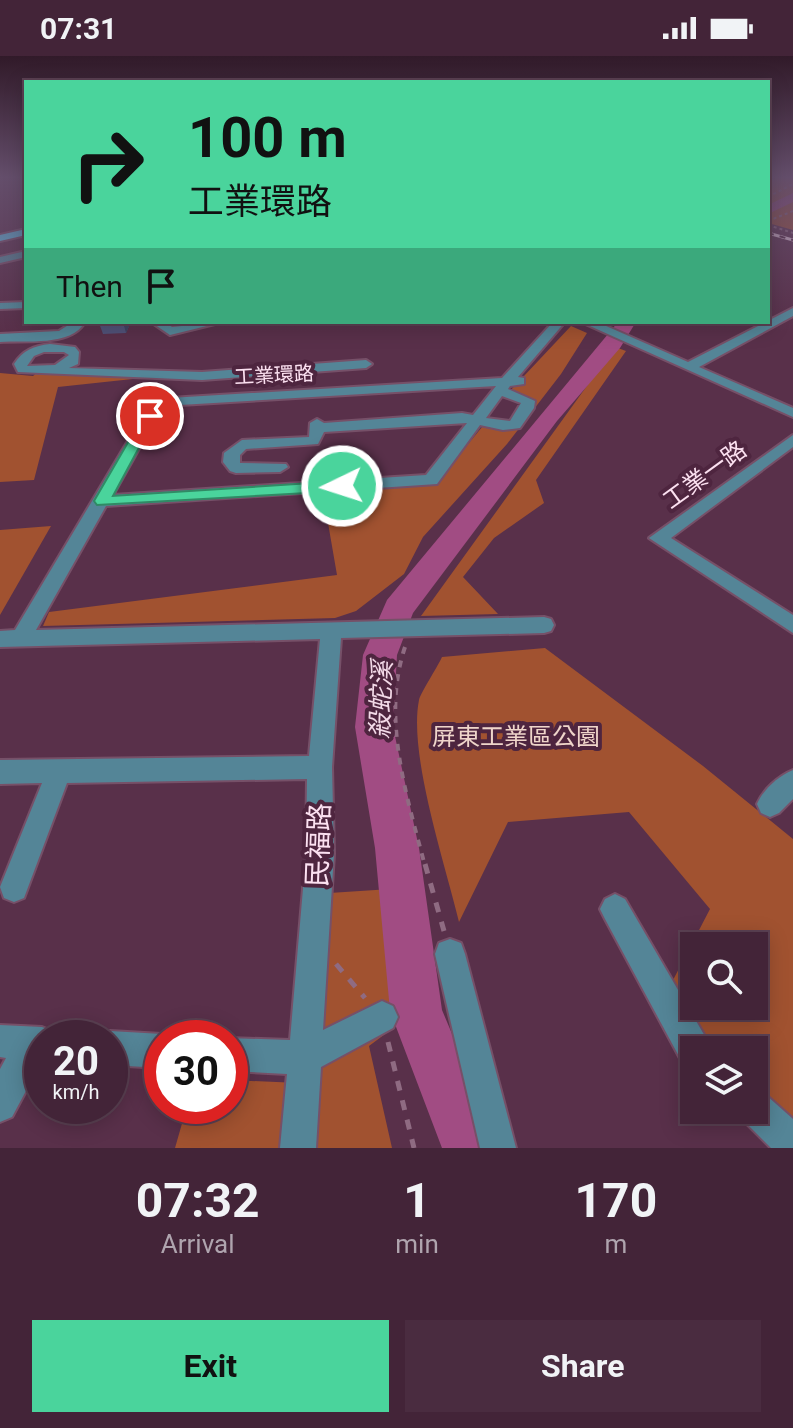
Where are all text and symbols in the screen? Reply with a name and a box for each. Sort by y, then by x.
text: 07:31 [40,11,117,46]
text: 100 m [188,105,347,171]
icon: right [56,112,160,216]
text: 工業環路 [188,181,332,223]
icon: arrive [139,264,183,308]
text: Then [56,269,123,304]
street label: 工業環路 [233,361,315,389]
pin [116,382,184,450]
icon: arrive [128,394,172,438]
street label: 工業一路 [658,435,752,515]
position arrow [300,444,384,528]
water label: 殺蛇溪 [365,657,397,740]
park label: 屏東工業區公園 [432,723,600,751]
street label: 民福路 [301,802,336,888]
map controls [680,932,768,1124]
button: search [680,932,768,1020]
speed limit sign: 30 [144,1020,248,1124]
button: layers [680,1036,768,1124]
text: 20 [53,1038,99,1085]
text: km/h [53,1080,99,1104]
text: 07:32 [136,1172,259,1229]
text: 1 [403,1172,431,1229]
text: 170 [575,1172,657,1229]
text: Arrival [161,1229,235,1259]
text: min [395,1229,439,1259]
text: m [604,1229,627,1259]
button: Exit [32,1320,389,1412]
button: Share [405,1320,761,1412]

